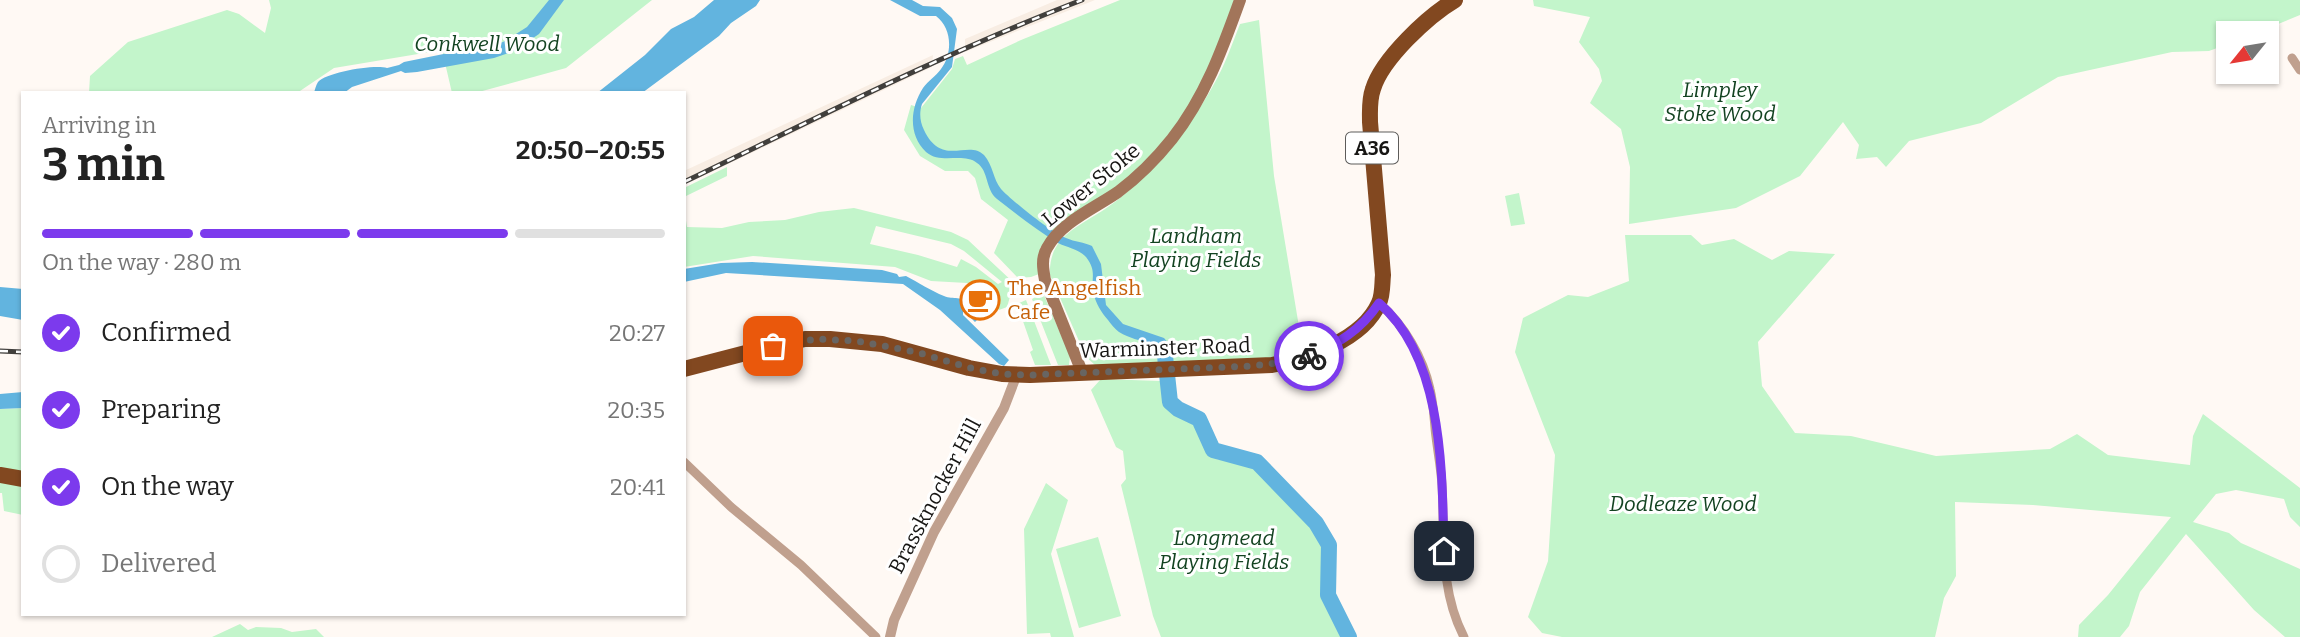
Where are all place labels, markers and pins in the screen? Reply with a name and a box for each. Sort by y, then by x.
place label: The Angelfish Cafe [1007,275,1141,325]
cafe icon: The Angelfish Cafe [959,279,1001,321]
pin [743,316,803,376]
pin [1414,521,1474,581]

